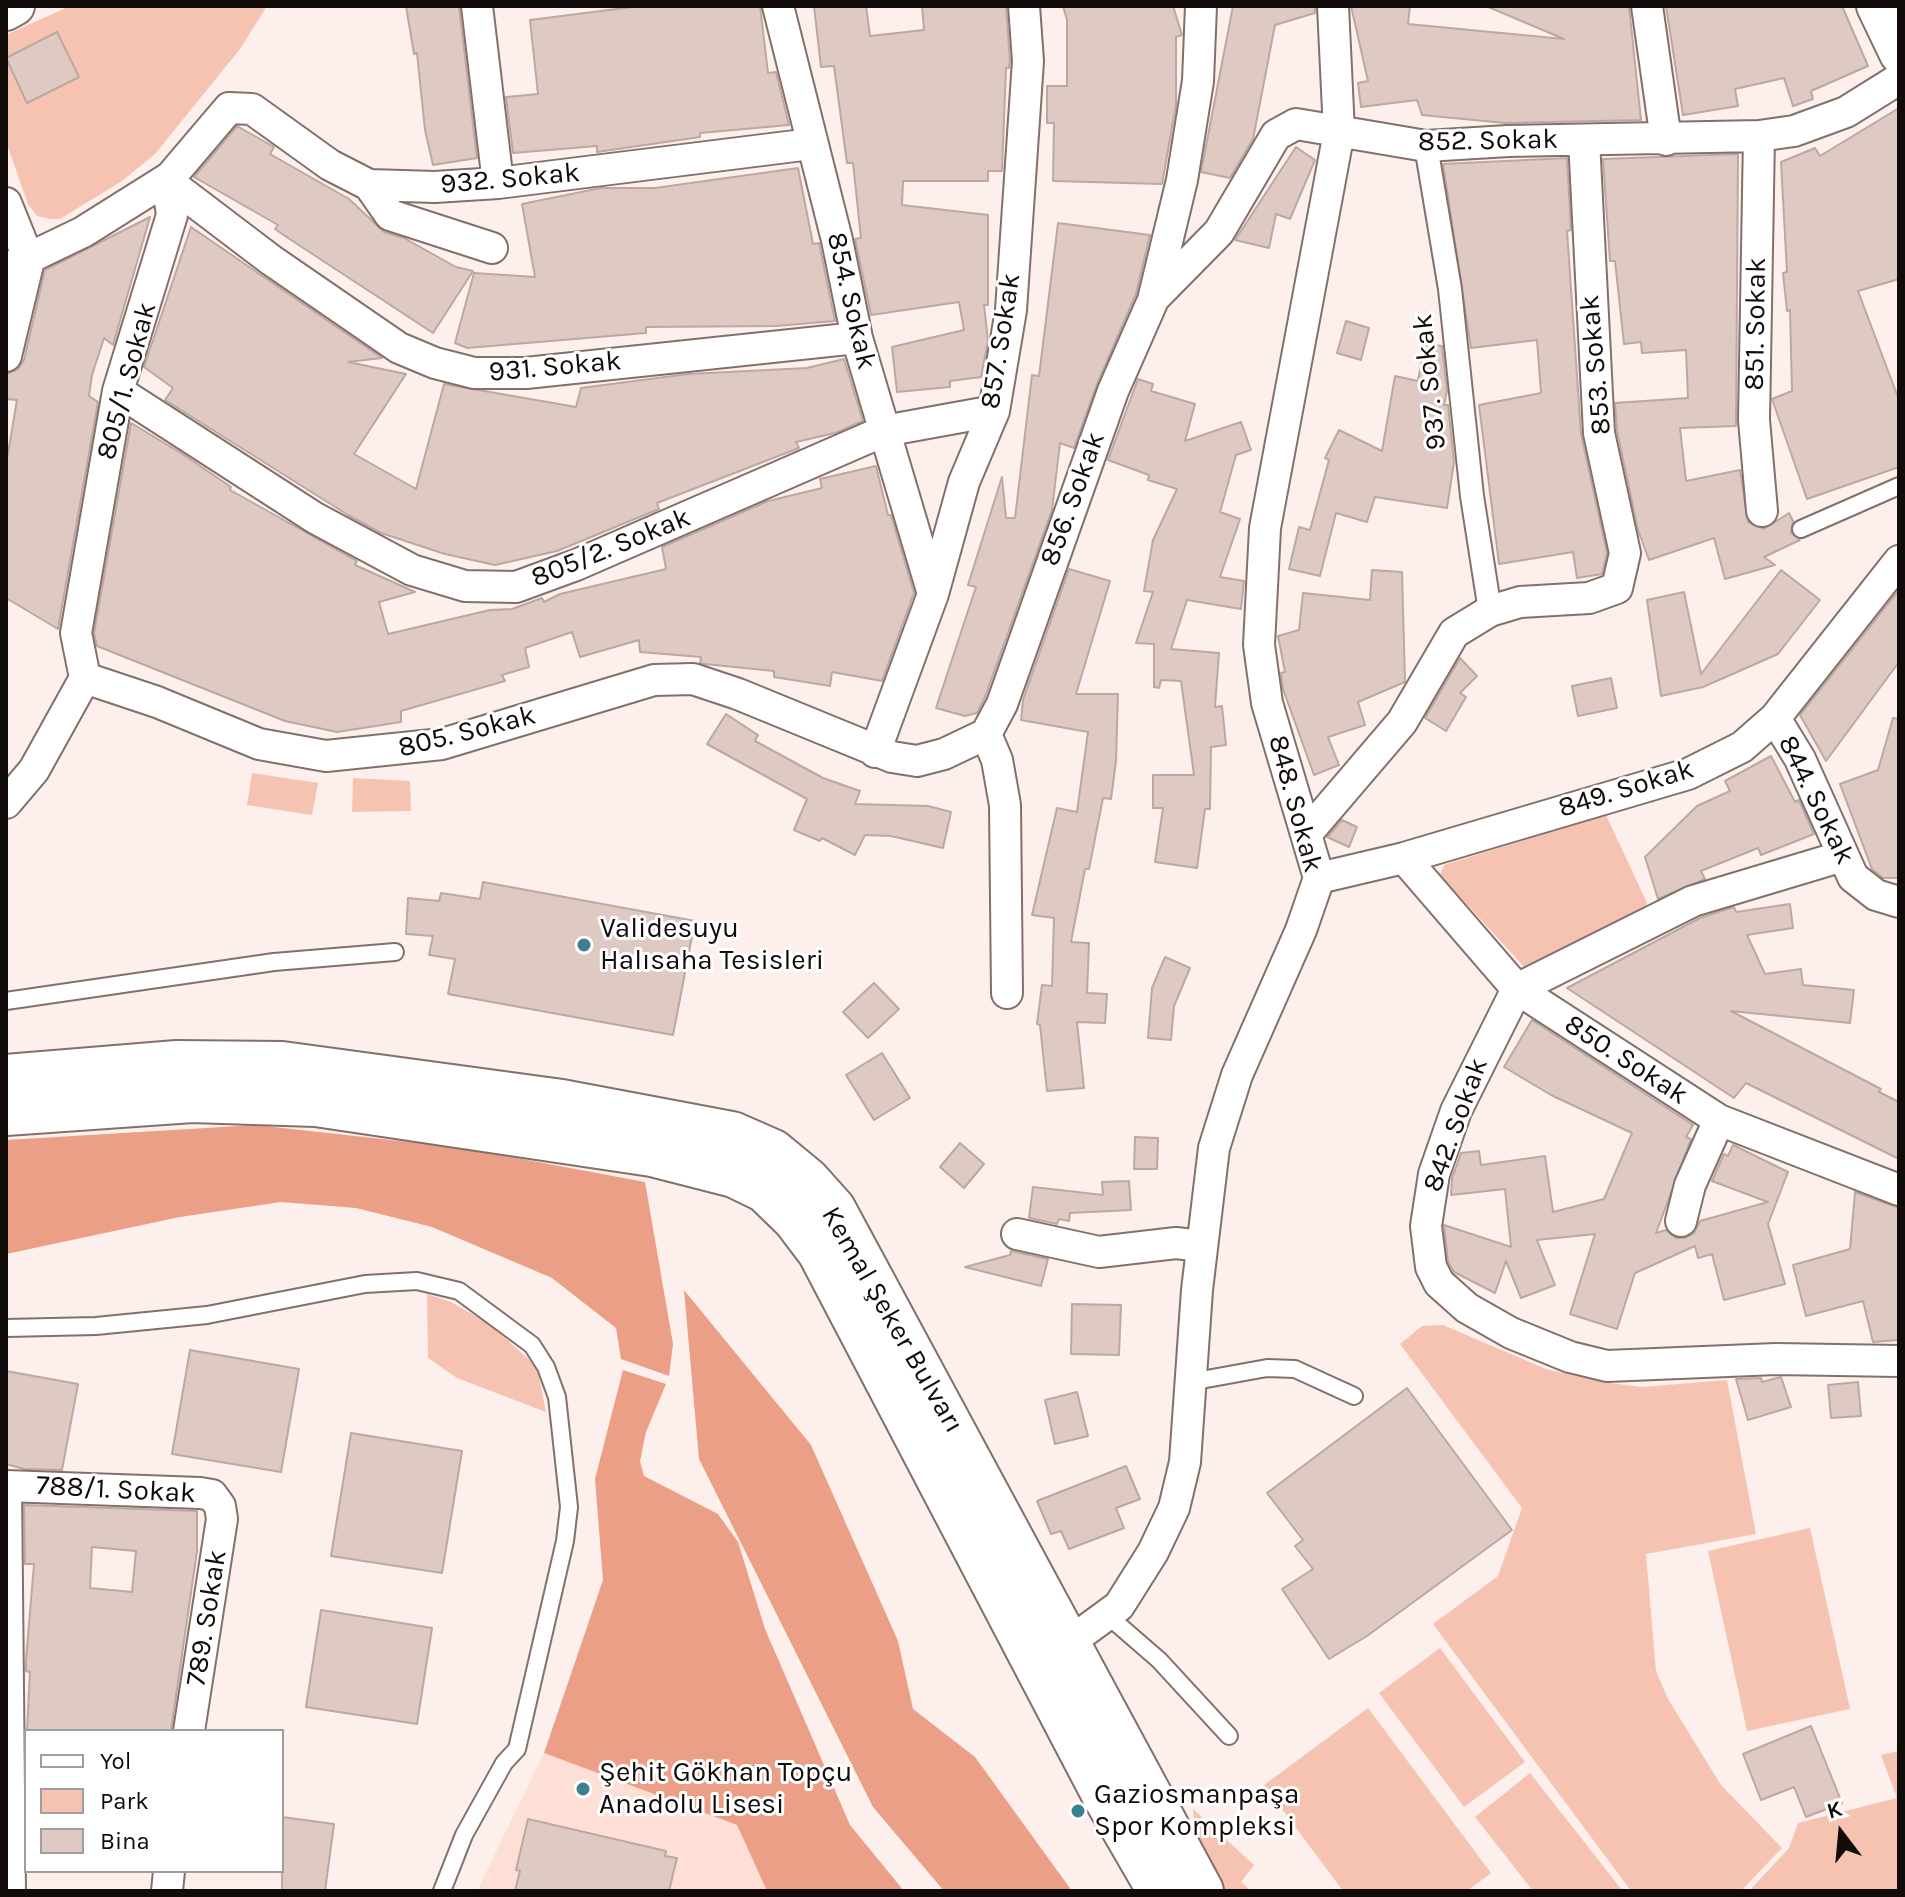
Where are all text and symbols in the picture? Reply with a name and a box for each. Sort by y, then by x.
street label: 852. Sokak [1418,123,1558,159]
street label: 932. Sokak [439,156,581,202]
street label: 854. Sokak [819,229,883,373]
street label: 851. Sokak [1738,257,1774,391]
street label: 857. Sokak [974,271,1028,411]
street label: 853. Sokak [1573,294,1619,436]
street label: 805/1. Sokak [90,299,164,463]
street label: 937. Sokak [1406,312,1454,452]
street label: 931. Sokak [487,344,623,390]
street label: 856. Sokak [1033,428,1113,570]
street label: 805/2. Sokak [526,501,696,595]
street label: 805. Sokak [395,699,539,765]
street label: 844. Sokak [1770,730,1862,870]
street label: 848. Sokak [1261,732,1329,876]
street label: 849. Sokak [1554,752,1698,826]
place label: Validesuyu Halısaha Tesisleri [600,912,824,978]
marker: Validesuyu Halısaha Tesisleri [575,936,593,954]
street label: 850. Sokak [1558,1008,1694,1112]
street label: 842. Sokak [1416,1054,1496,1196]
street label: Kemal Şeker Bulvarı [813,1201,971,1439]
street label: 788/1. Sokak [35,1469,197,1511]
street label: 789. Sokak [180,1547,234,1689]
legend [24,1729,284,1873]
text: Yol [100,1747,131,1775]
place label: Şehit Gökhan Topçu Anadolu Lisesi [599,1756,853,1822]
place label: Gaziosmanpaşa Spor Kompleksi [1094,1778,1300,1844]
marker: Şehit Gökhan Topçu Anadolu Lisesi [574,1780,592,1798]
text: Park [100,1787,149,1815]
north arrow [1801,1793,1881,1873]
text: K [1824,1795,1845,1824]
marker: Gaziosmanpaşa Spor Kompleksi [1069,1802,1087,1820]
text: Bina [100,1827,150,1855]

